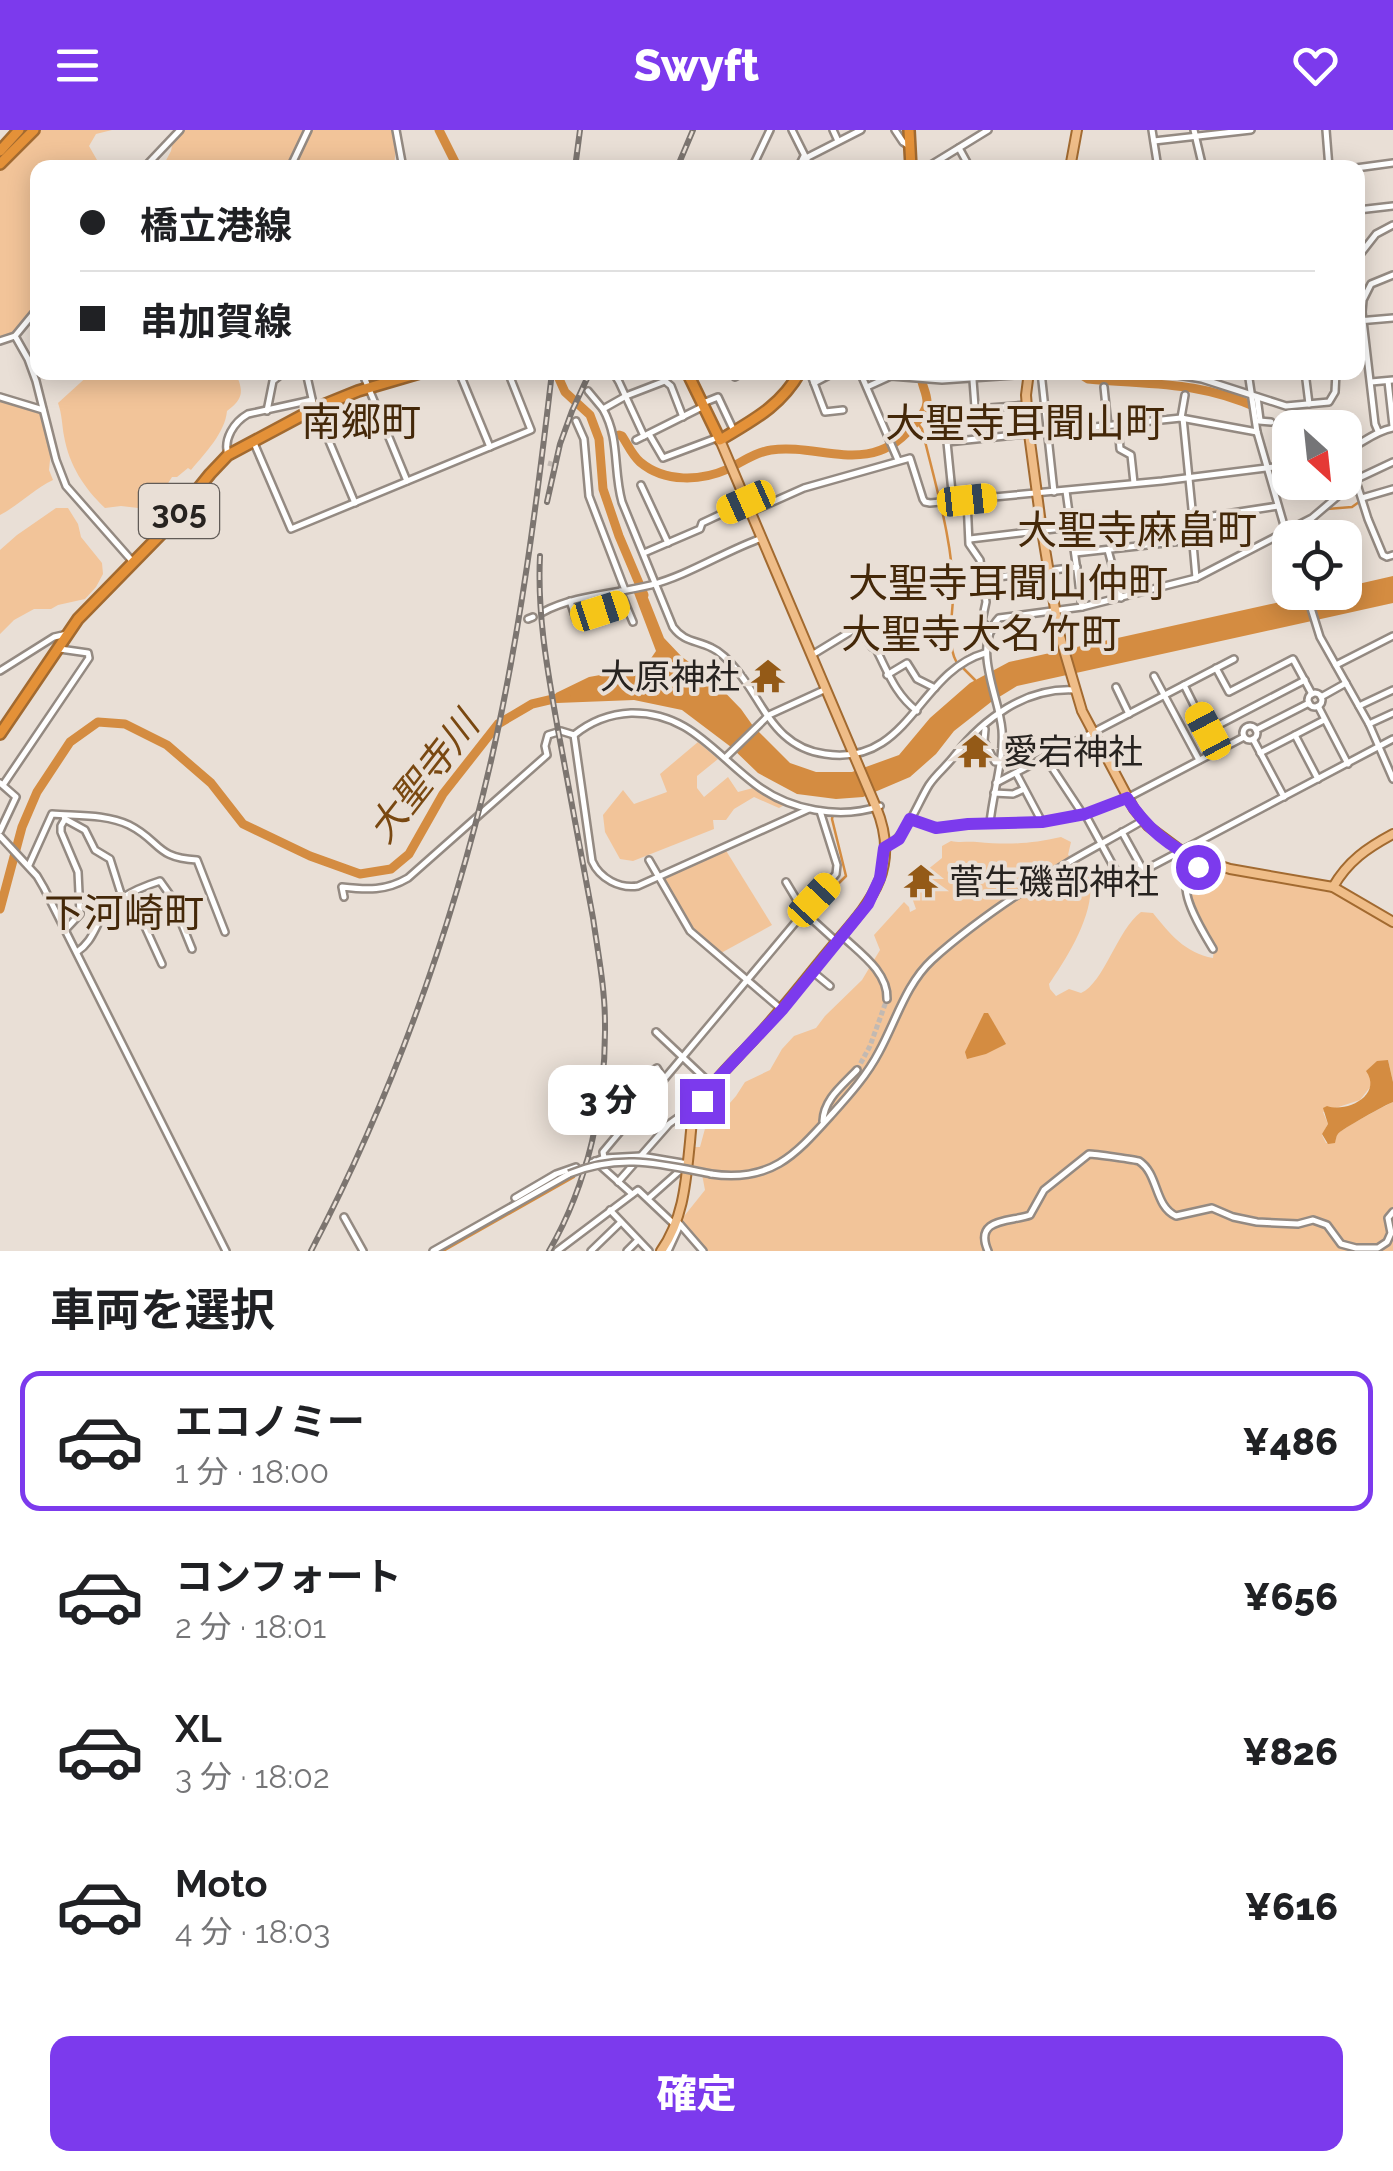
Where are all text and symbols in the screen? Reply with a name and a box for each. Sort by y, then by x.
icon: menu [50,38,105,93]
icon: heart [1288,38,1343,93]
text: Swyft [634,39,759,92]
text: 橋立港線 [140,203,292,248]
text: 串加賀線 [140,299,292,344]
district label: 南郷町 [301,398,421,445]
district label: 大聖寺耳聞山町 [885,399,1165,446]
north arrow [1272,410,1362,500]
map controls [1272,410,1362,610]
car [712,476,780,528]
car [936,482,998,518]
road number: 305 [139,484,219,538]
district label: 大聖寺麻畠町 [1017,506,1257,553]
button: locate [1272,520,1362,610]
district label: 大聖寺耳聞山仲町 [848,559,1168,606]
car [567,587,633,635]
district label: 大聖寺大名竹町 [841,610,1121,657]
place label: 大原神社 [600,656,740,697]
temple icon: 大原神社 [749,657,787,695]
car [1181,697,1235,765]
water label: 大聖寺川 [358,700,490,851]
place label: 愛宕神社 [1003,731,1143,772]
temple icon: 愛宕神社 [956,732,994,770]
route start [1176,845,1221,890]
place label: 菅生磯部神社 [949,861,1159,902]
temple icon: 菅生磯部神社 [902,862,940,900]
car [783,868,845,932]
district label: 下河崎町 [44,889,204,936]
callout: 3 分 [547,1066,667,1136]
route end [680,1079,725,1124]
text: 3 分 [579,1081,637,1118]
text: 車両を選択 [50,1284,275,1337]
icon: car [55,1396,145,1486]
text: エコノミー [175,1399,365,1444]
text: ¥486 [1242,1419,1338,1464]
text: 1 分 · 18:00 [175,1453,329,1490]
icon: car [55,1551,145,1641]
text: コンフォート [175,1554,402,1599]
text: ¥656 [1243,1574,1338,1619]
text: 2 分 · 18:01 [175,1608,326,1645]
icon: car [55,1706,145,1796]
text: XL [175,1706,222,1751]
text: ¥826 [1242,1729,1338,1774]
text: 3 分 · 18:02 [175,1758,330,1795]
icon: car [55,1861,145,1951]
text: Moto [175,1861,268,1906]
text: ¥616 [1245,1884,1338,1929]
text: 4 分 · 18:03 [175,1913,330,1950]
button: 確定 [50,2036,1343,2151]

